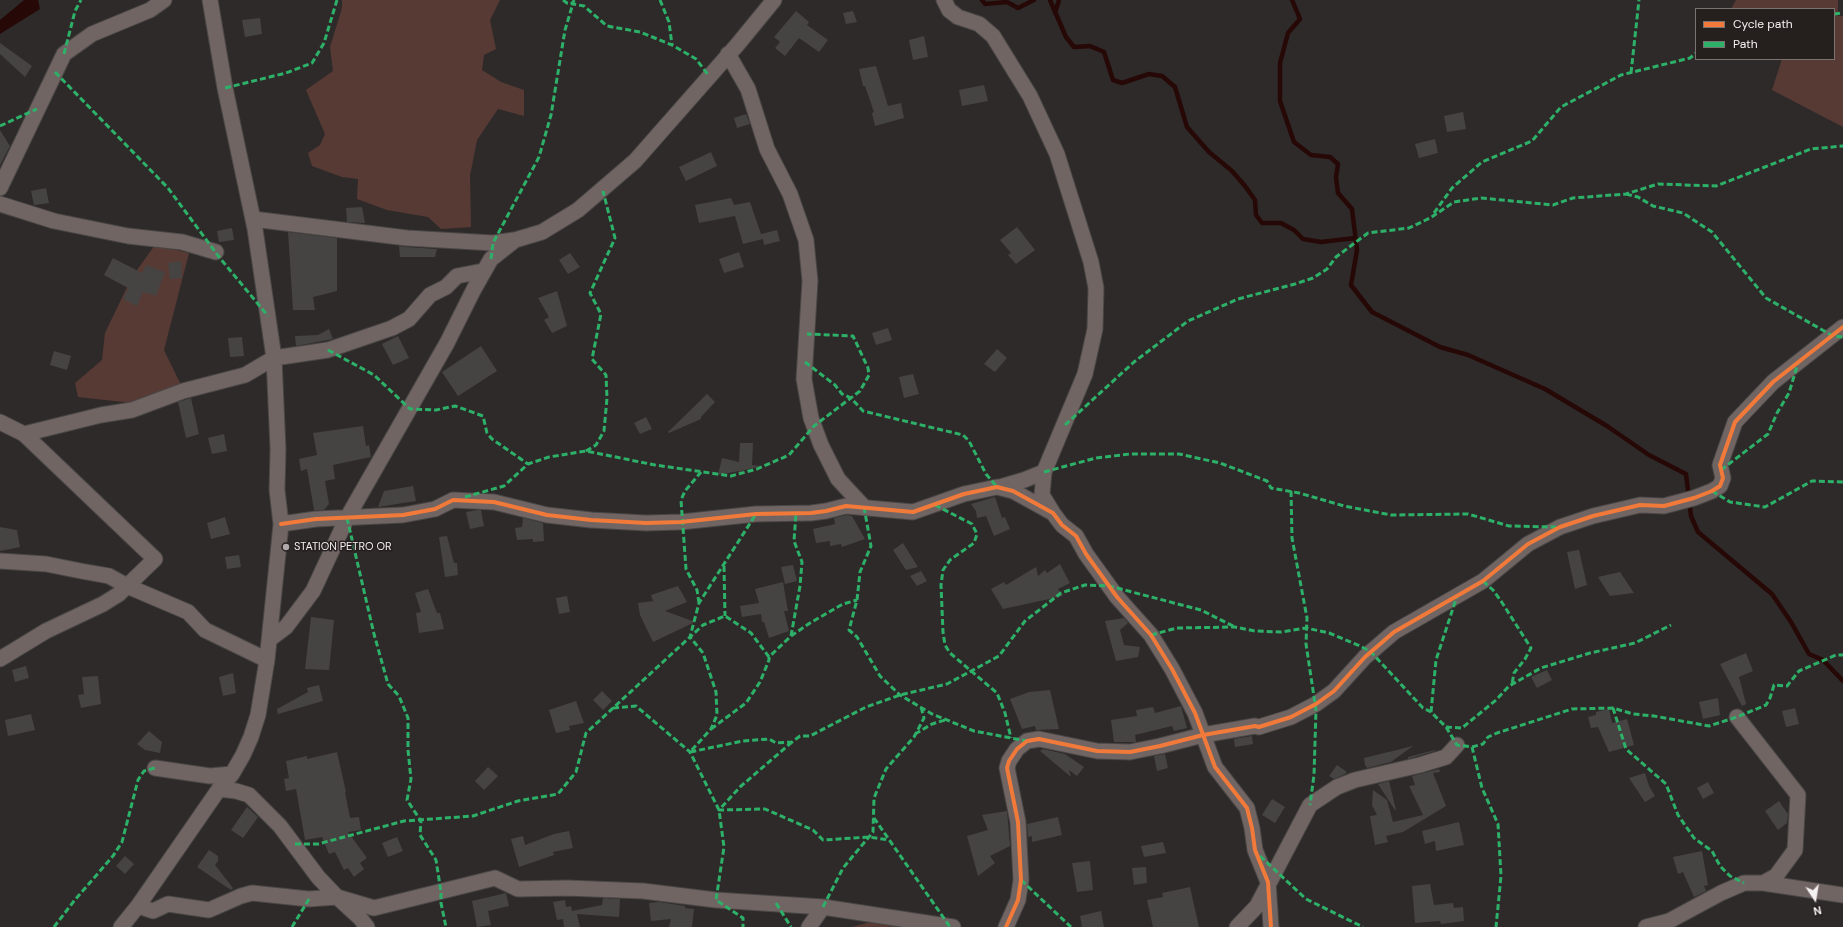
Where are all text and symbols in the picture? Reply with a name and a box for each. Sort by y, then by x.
legend [1695,8,1835,60]
text: Cycle path [1733,16,1793,32]
text: Path [1733,36,1758,52]
place label: STATION PETRO OR [294,540,392,554]
marker: STATION PETRO OR [281,542,291,552]
north arrow [1795,879,1835,919]
text: N [1812,903,1823,918]

